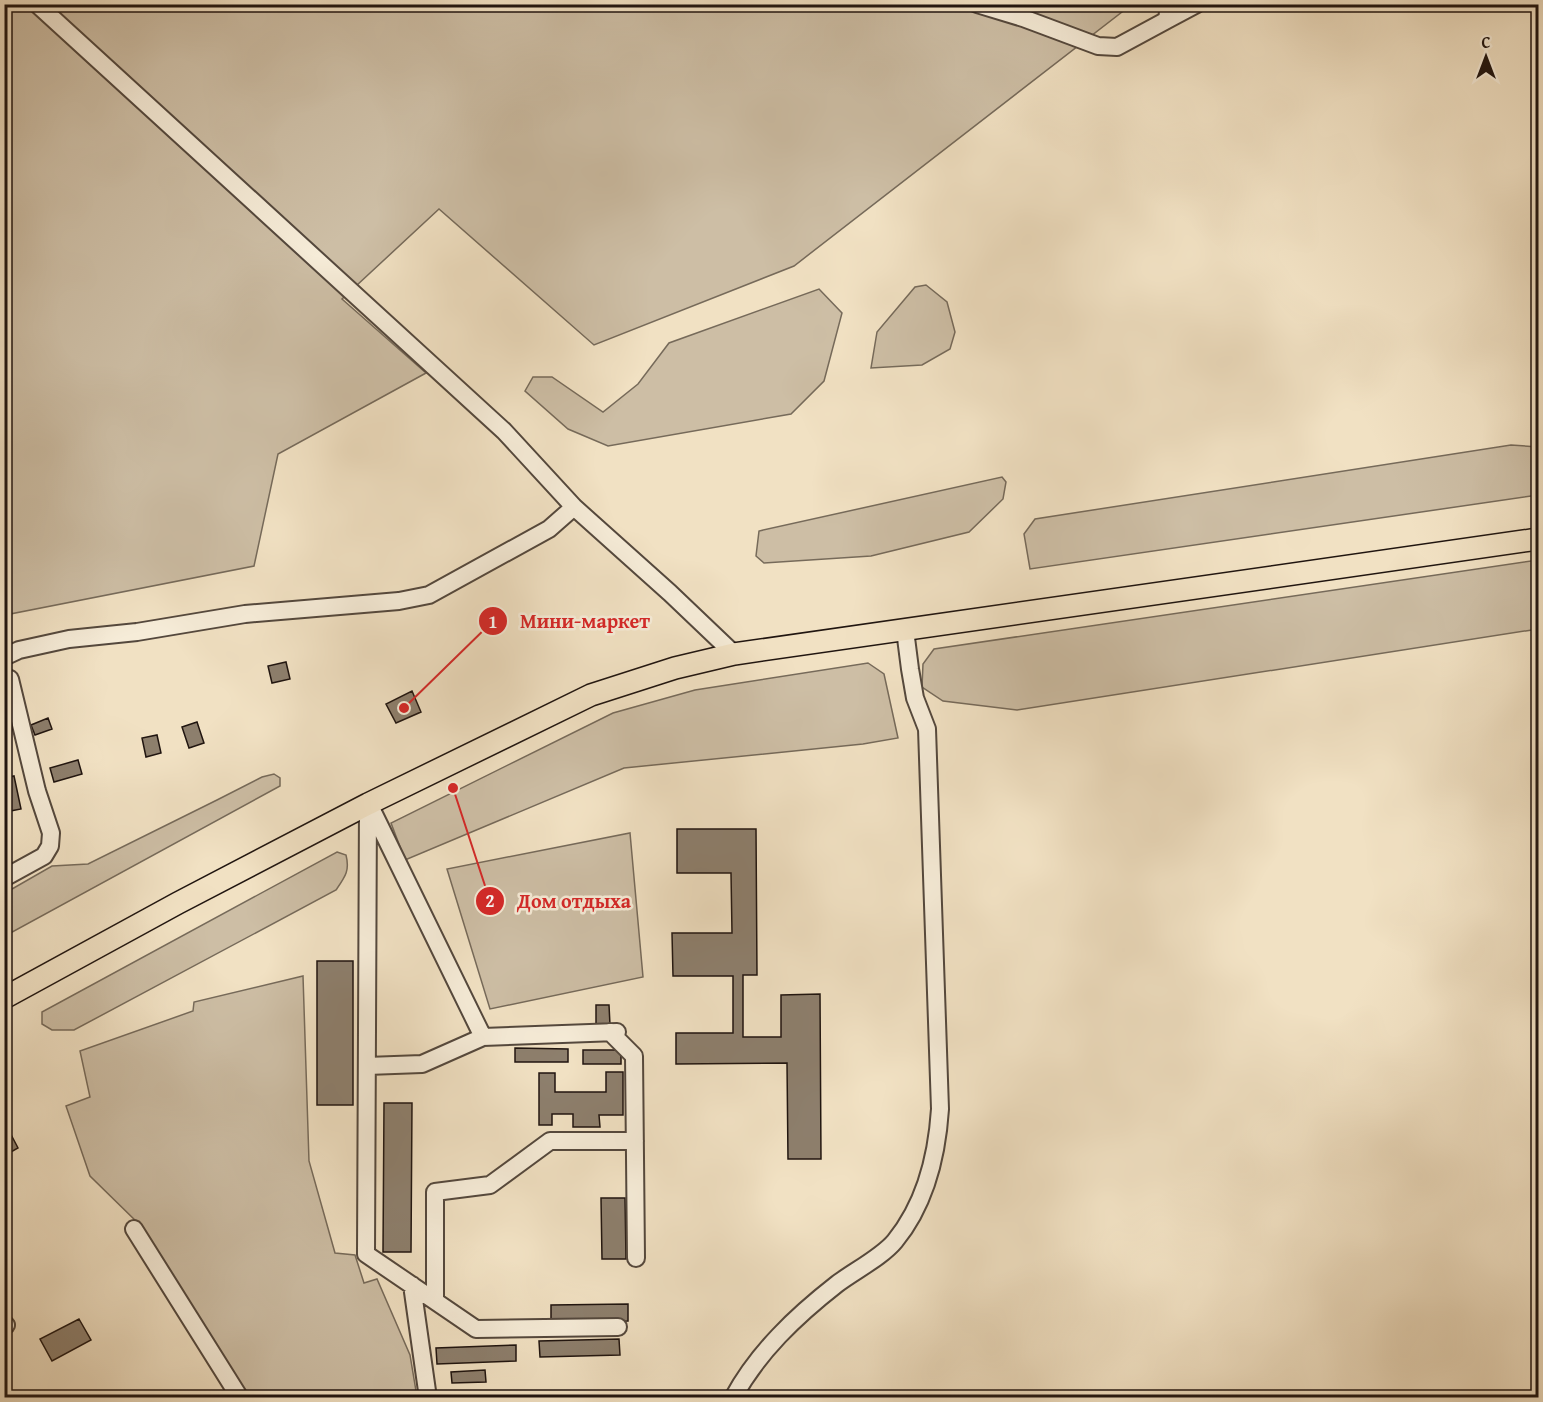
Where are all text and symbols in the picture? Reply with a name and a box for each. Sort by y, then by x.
north arrow [1456,27,1516,87]
text: С [1481,30,1491,54]
callout: Мини-маркет [478,602,663,640]
text: Мини-маркет [520,606,650,635]
text: 1 [488,608,498,635]
callout: Дом отдыха [475,882,643,920]
text: Дом отдыха [516,886,632,915]
text: 2 [485,887,495,914]

